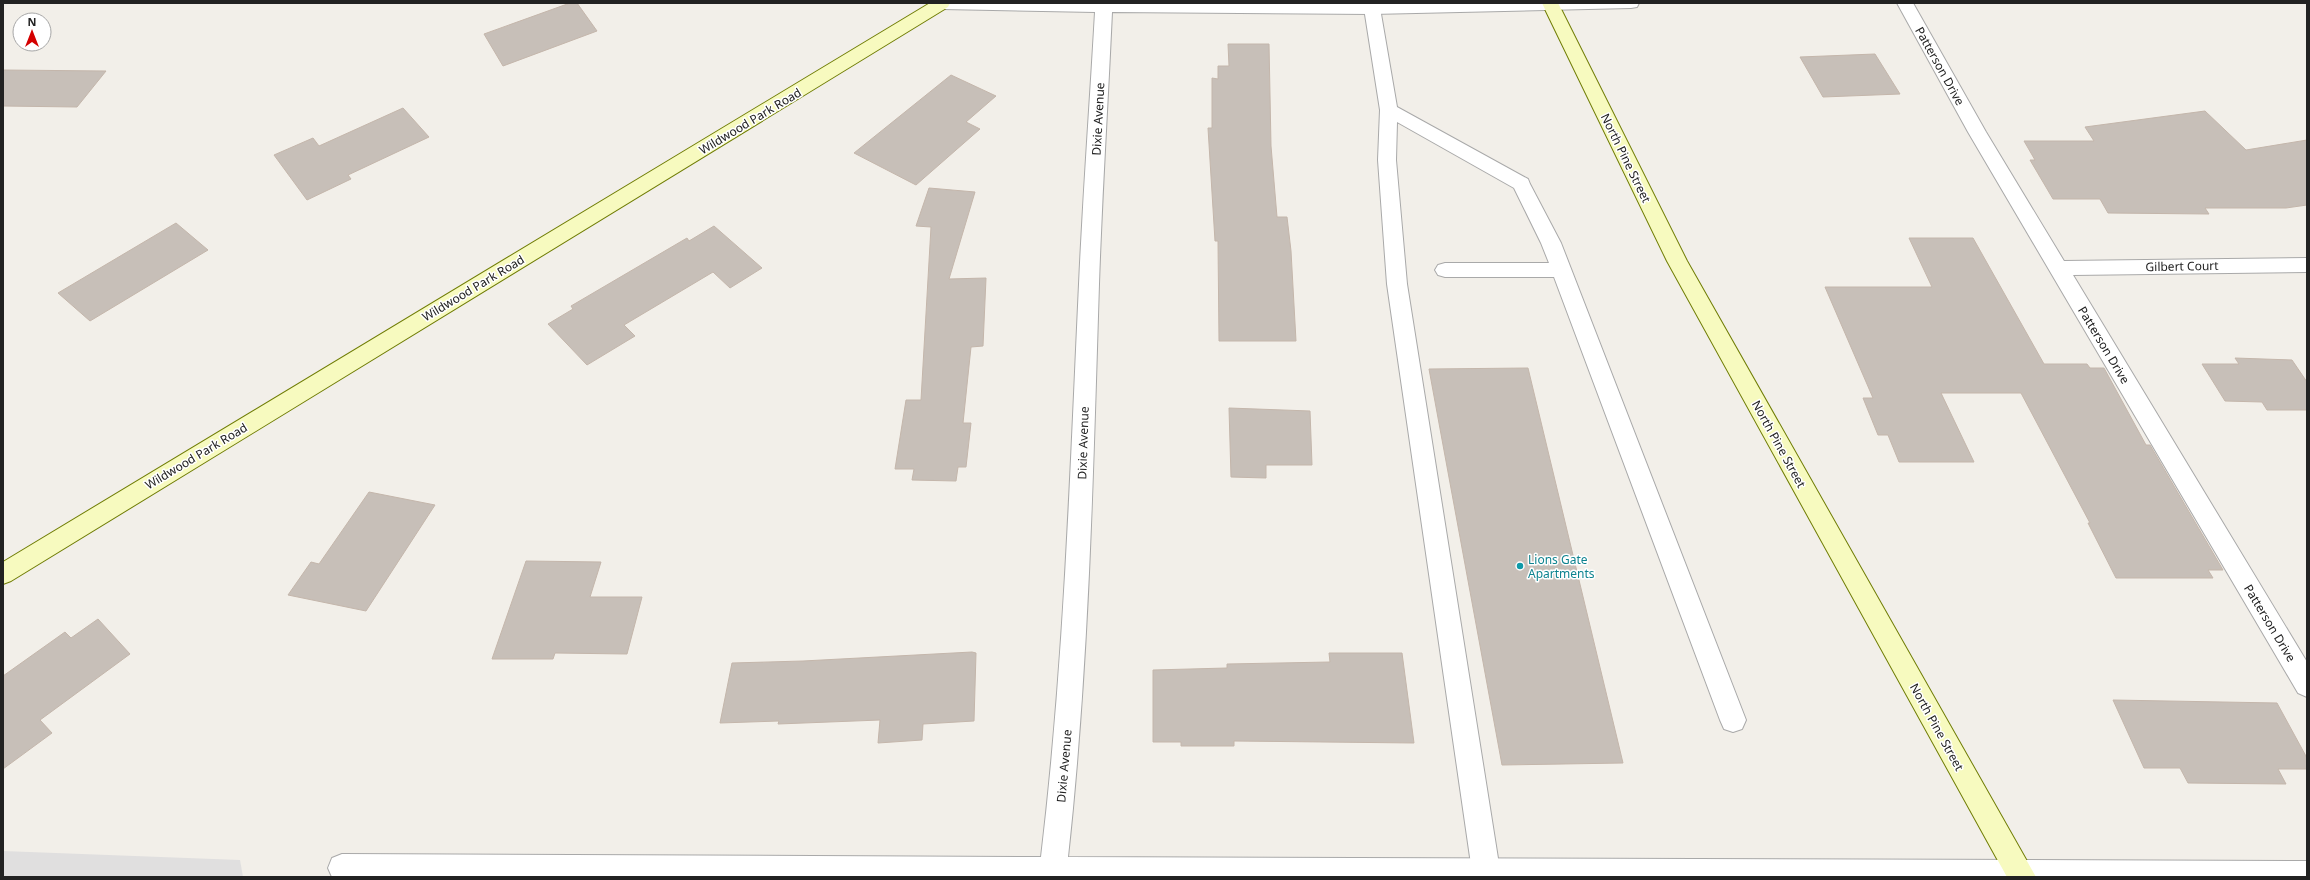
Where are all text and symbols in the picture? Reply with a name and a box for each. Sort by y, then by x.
north arrow [12,12,52,52]
text: N [28,14,36,29]
street label: Patterson Drive [1911,24,1969,109]
street label: Dixie Avenue [1088,82,1108,156]
street label: Wildwood Park Road [696,84,804,158]
street label: North Pine Street [1597,111,1655,206]
street label: Wildwood Park Road [419,251,527,325]
street label: Gilbert Court [2145,257,2219,275]
street label: Patterson Drive [2074,303,2134,387]
street label: North Pine Street [1748,397,1810,491]
street label: Dixie Avenue [1073,406,1093,480]
street label: Wildwood Park Road [142,419,250,493]
place label: Lions Gate Apartments [1528,551,1595,582]
marker: Lions Gate Apartments [1515,561,1525,571]
street label: Patterson Drive [2240,581,2300,665]
street label: North Pine Street [1906,680,1968,774]
street label: Dixie Avenue [1052,729,1076,803]

